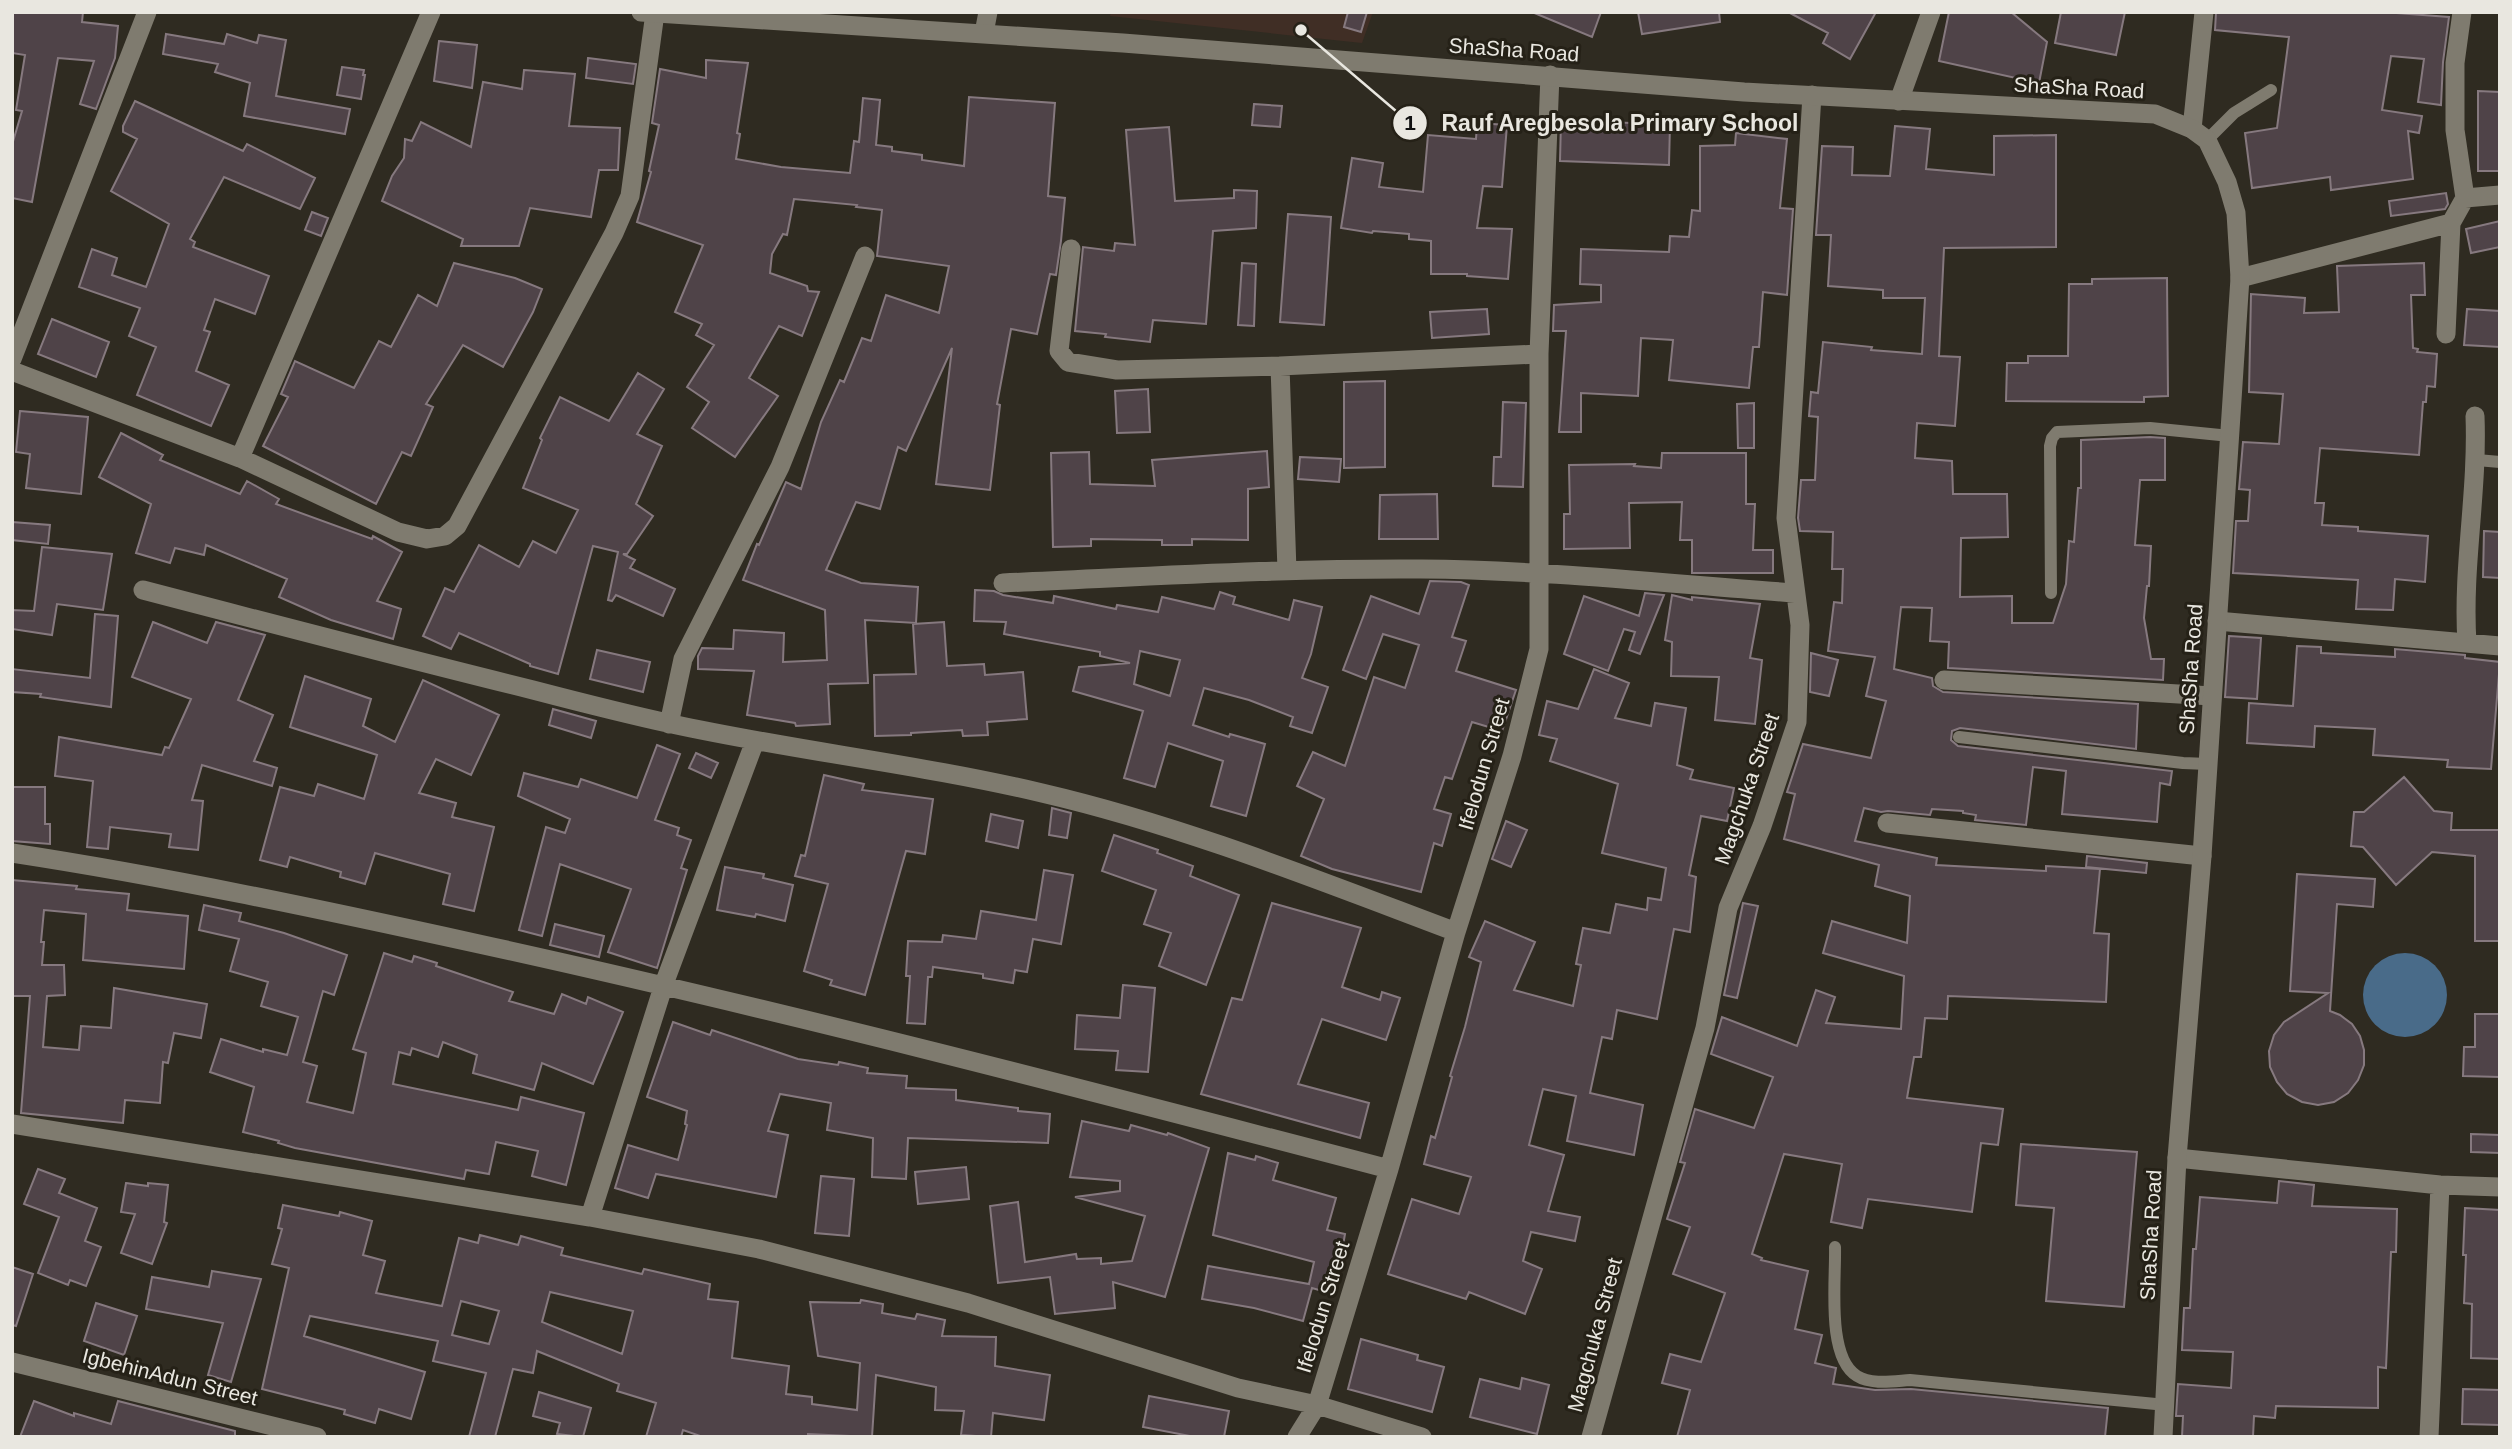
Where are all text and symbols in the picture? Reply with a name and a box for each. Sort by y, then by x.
street label: ShaSha Road [1448,33,1580,66]
street label: ShaSha Road [2013,73,2145,102]
callout: Rauf Aregbesola Primary School [1392,101,1813,145]
text: Rauf Aregbesola Primary School [1441,110,1799,136]
text: 1 [1404,111,1416,134]
street label: ShaSha Road [2174,603,2207,735]
street label: Ifelodun Street [1454,695,1513,833]
street label: Magchuka Street [1710,710,1783,868]
street label: ShaSha Road [2136,1169,2165,1301]
street label: Ifelodun Street [1292,1238,1354,1376]
street label: Magchuka Street [1563,1255,1626,1415]
street label: IgbehinAdun Street [80,1344,260,1409]

